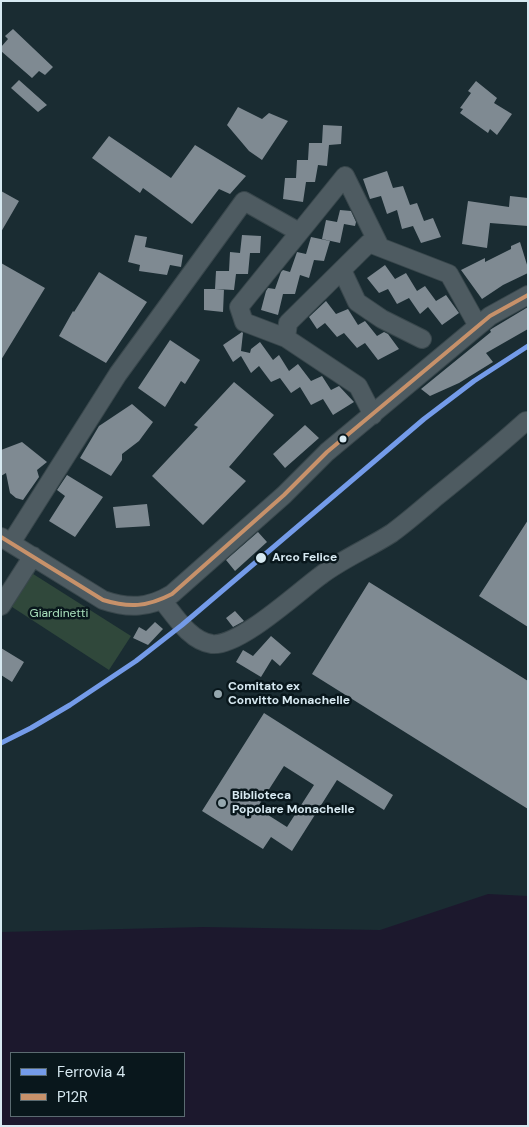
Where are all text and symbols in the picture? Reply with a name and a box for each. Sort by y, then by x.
unlabelled marker [338,434,348,444]
marker: Arco Felice [254,551,268,565]
place label: Arco Felice [272,551,337,565]
park label: Giardinetti [30,607,88,621]
place label: Comitato ex Convitto Monachelle [228,680,350,708]
marker: Comitato ex Convitto Monachelle [212,688,224,700]
place label: Biblioteca Popolare Monachelle [232,789,355,817]
marker: Biblioteca Popolare Monachelle [216,797,228,809]
legend [10,1052,185,1117]
text: Ferrovia 4 [57,1062,125,1082]
text: P12R [57,1087,88,1107]

